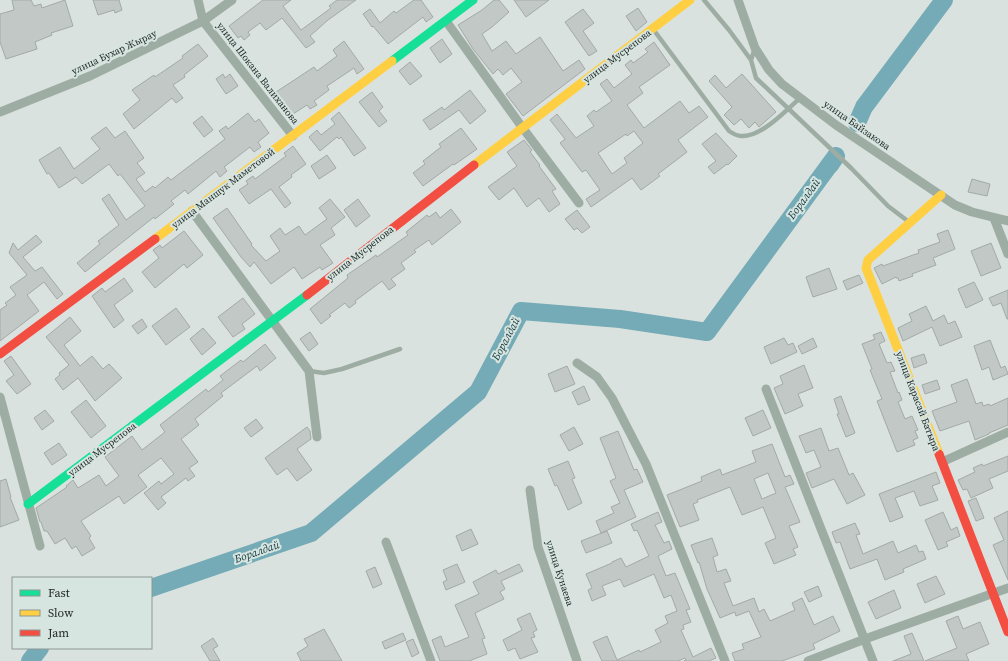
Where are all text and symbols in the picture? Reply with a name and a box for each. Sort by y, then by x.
street label: улица Шокана Валиханова [214,19,302,127]
street label: улица Бухар Жырау [69,26,159,77]
street label: улица Мусрепова [580,26,654,86]
street label: улица Байзакова [821,97,894,153]
street label: улица Маншук Маметовой [169,145,278,231]
water label: Боралдай [784,175,824,223]
street label: улица Мусрепова [324,222,397,283]
water label: Боралдай [488,314,524,364]
street label: улица Карасай Батыра [893,349,943,454]
street label: улица Мусрепова [65,419,139,479]
water label: Боралдай [232,537,282,567]
street label: улица Кунаева [543,538,577,608]
legend [12,577,152,649]
text: Fast [48,585,70,601]
text: Slow [48,605,74,621]
text: Jam [47,625,69,641]

